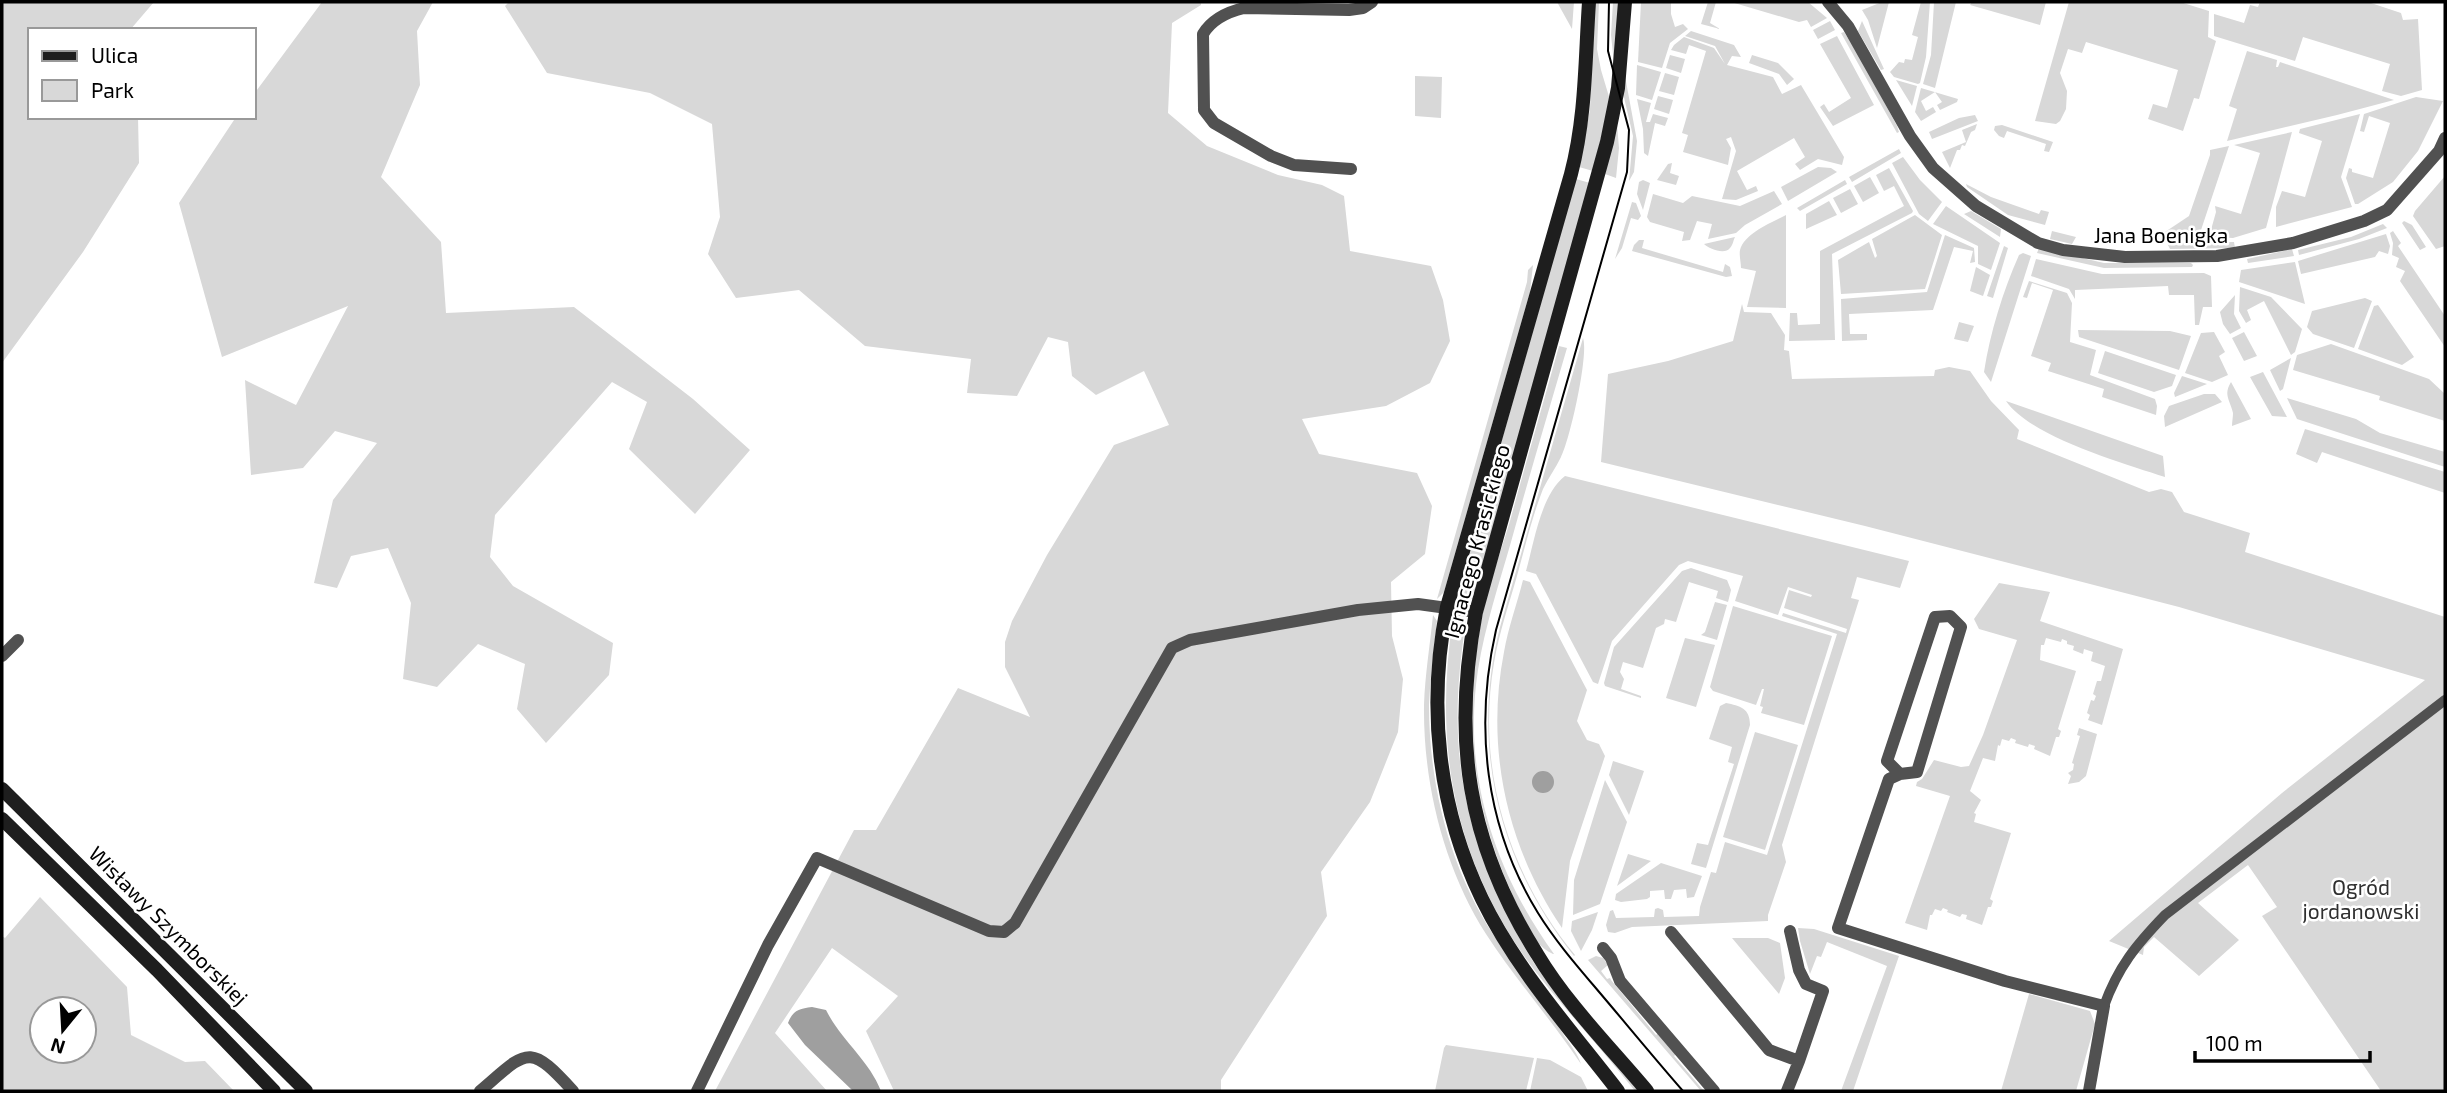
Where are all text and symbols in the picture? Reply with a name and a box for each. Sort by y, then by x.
legend [28,28,256,119]
text: Ulica [91,42,138,67]
text: Park [91,77,134,102]
street label: Jana Boenigka [2094,222,2228,247]
street label: Ignacego Krasickiego [1438,441,1514,641]
street label: Wisławy Szymborskiej [84,840,254,1010]
park label: Ogród jordanowski [2303,874,2419,924]
north arrow [28,995,98,1065]
scale bar [2195,1020,2370,1064]
text: 100 m [2206,1030,2263,1055]
text: N [48,1034,68,1060]

